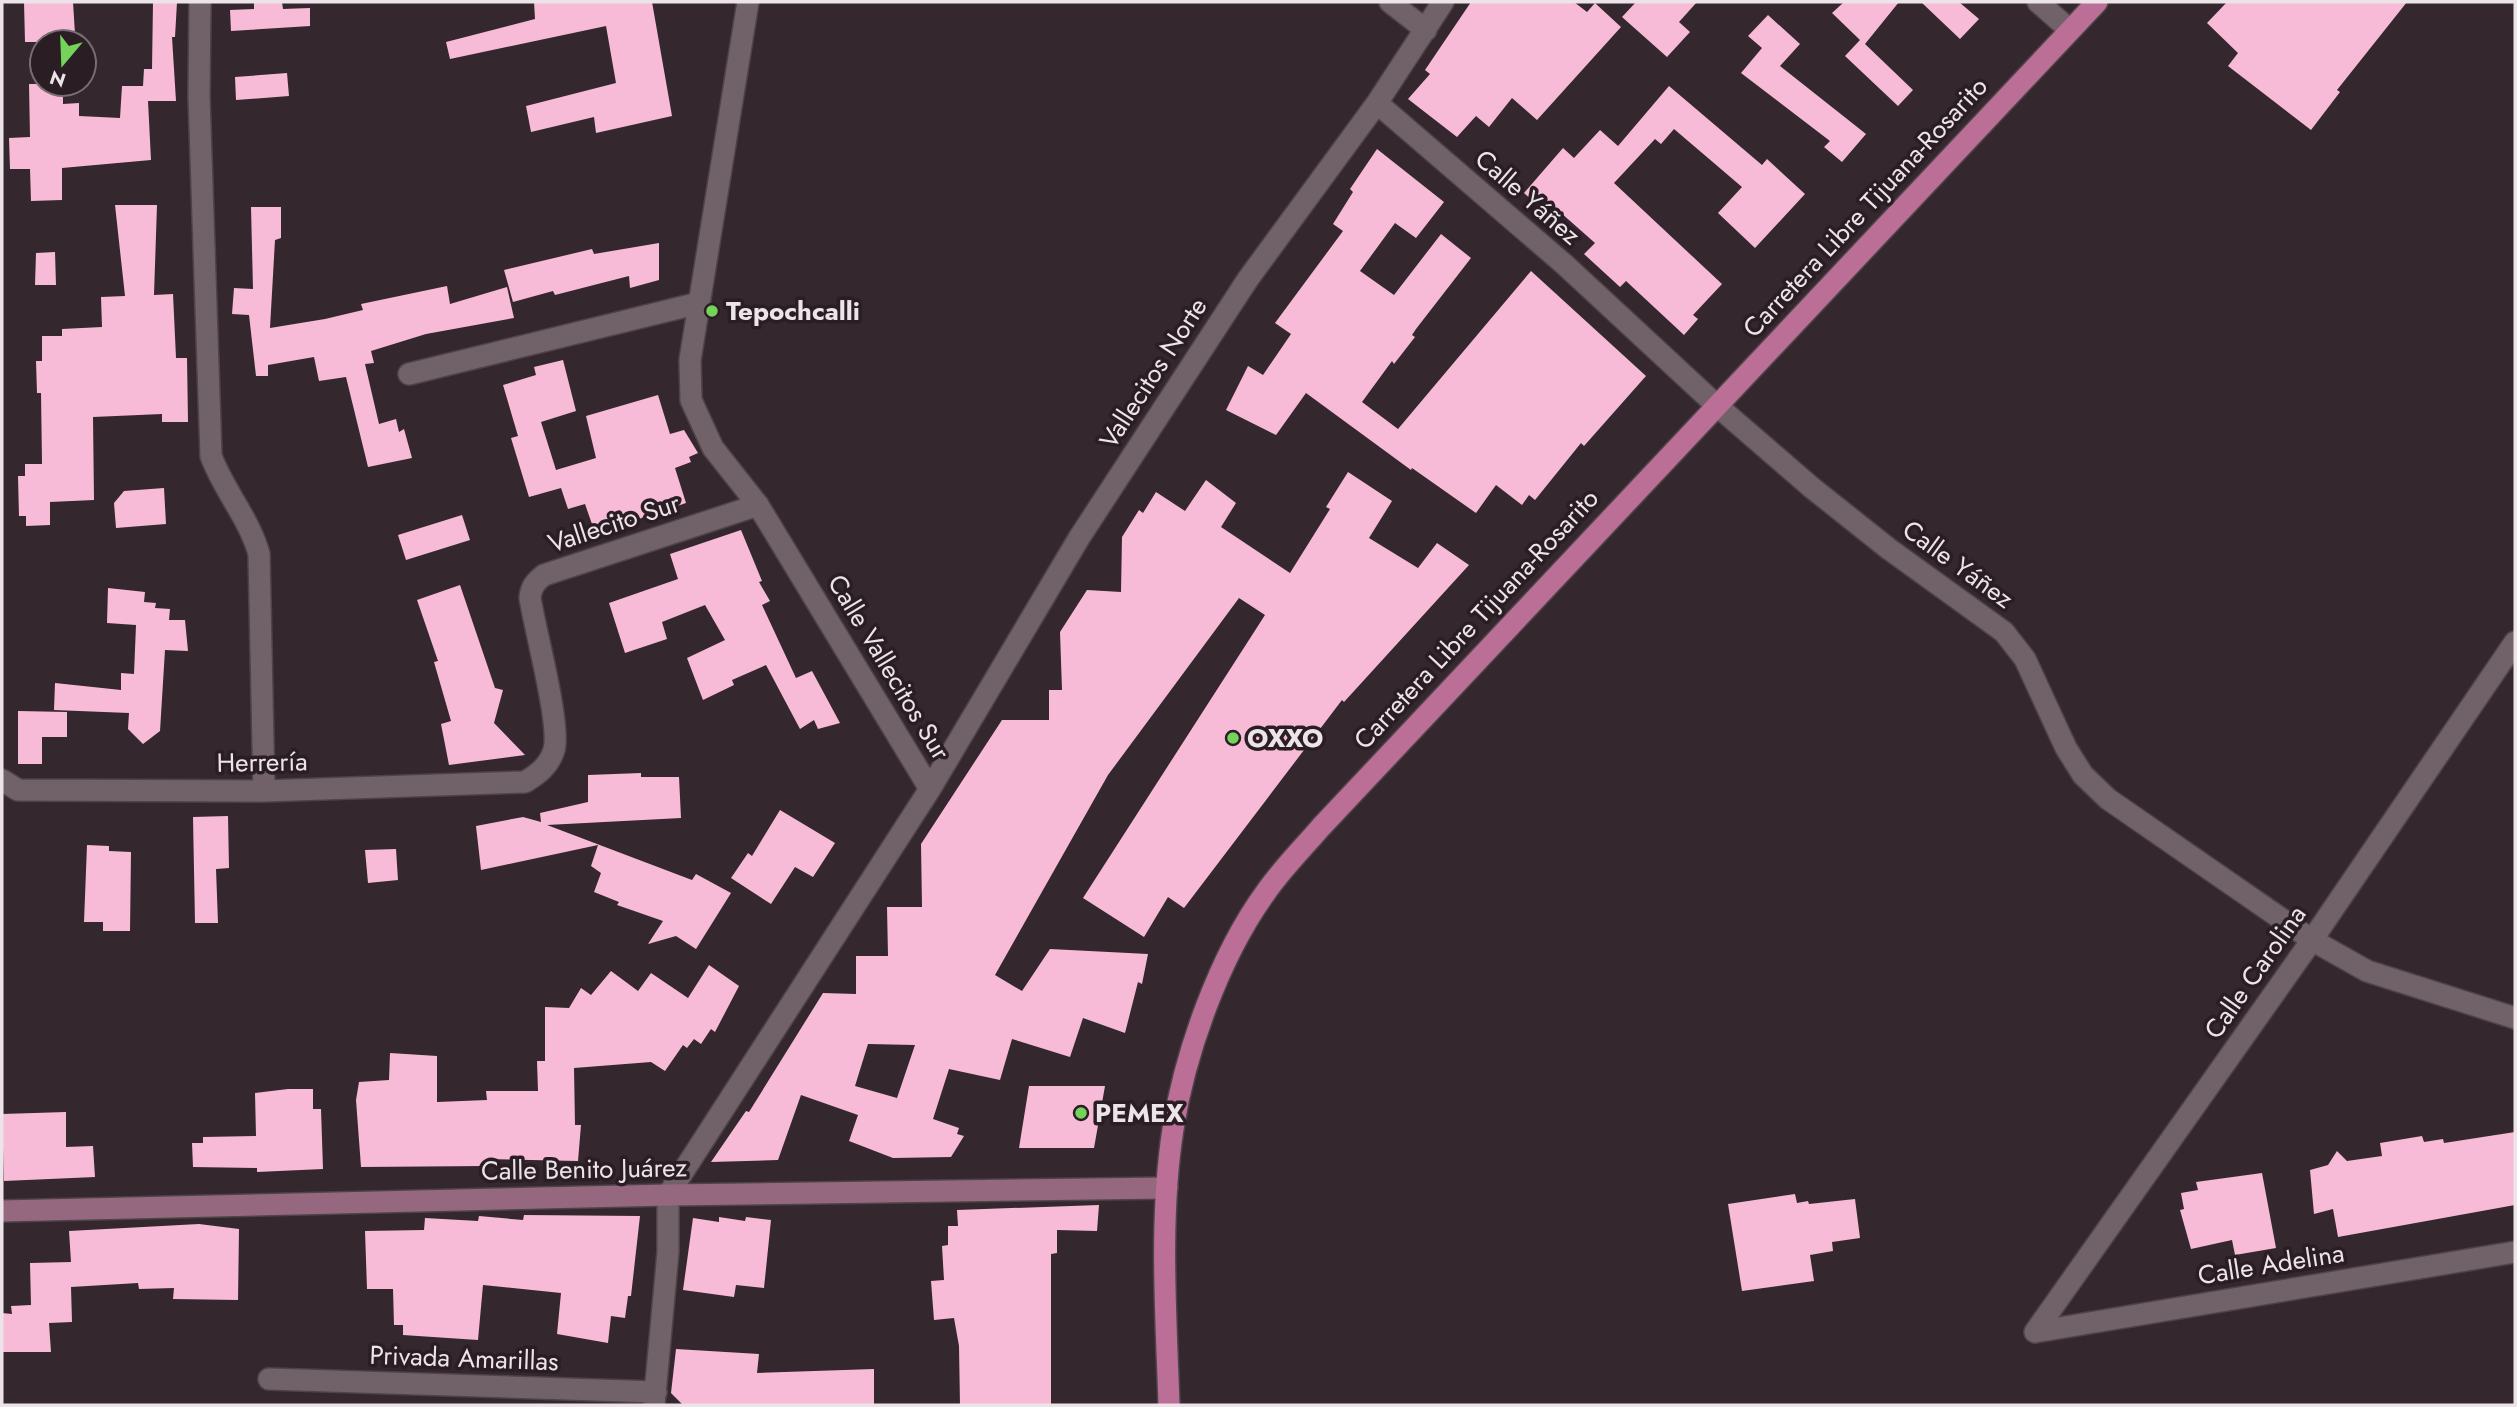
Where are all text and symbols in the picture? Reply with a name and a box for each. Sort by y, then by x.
north arrow [28,28,98,98]
text: N [46,63,69,94]
street label: Carretera Libre Tijuana-Rosarito [1734,68,1996,346]
street label: Calle Yáñez [1467,140,1589,254]
street label: Vallecitos Norte [1090,290,1216,456]
place label: Tepochcalli [726,292,860,330]
marker: Tepochcalli [704,303,720,319]
street label: Carretera Libre Tijuana-Rosarito [1345,480,1607,758]
street label: Vallecito Sur [543,484,685,562]
street label: Calle Yáñez [1895,511,2021,617]
street label: Calle Vallecitos Sur [818,567,960,767]
place label: OXXO [1247,719,1323,757]
marker: OXXO [1225,730,1241,746]
street label: Herrería [216,742,308,782]
street label: Calle Carolina [2195,897,2315,1047]
place label: PEMEX [1095,1094,1184,1132]
marker: PEMEX [1073,1105,1089,1121]
street label: Calle Benito Juárez [481,1148,687,1190]
street label: Calle Adelina [2195,1234,2347,1294]
street label: Privada Amarillas [369,1336,559,1380]

